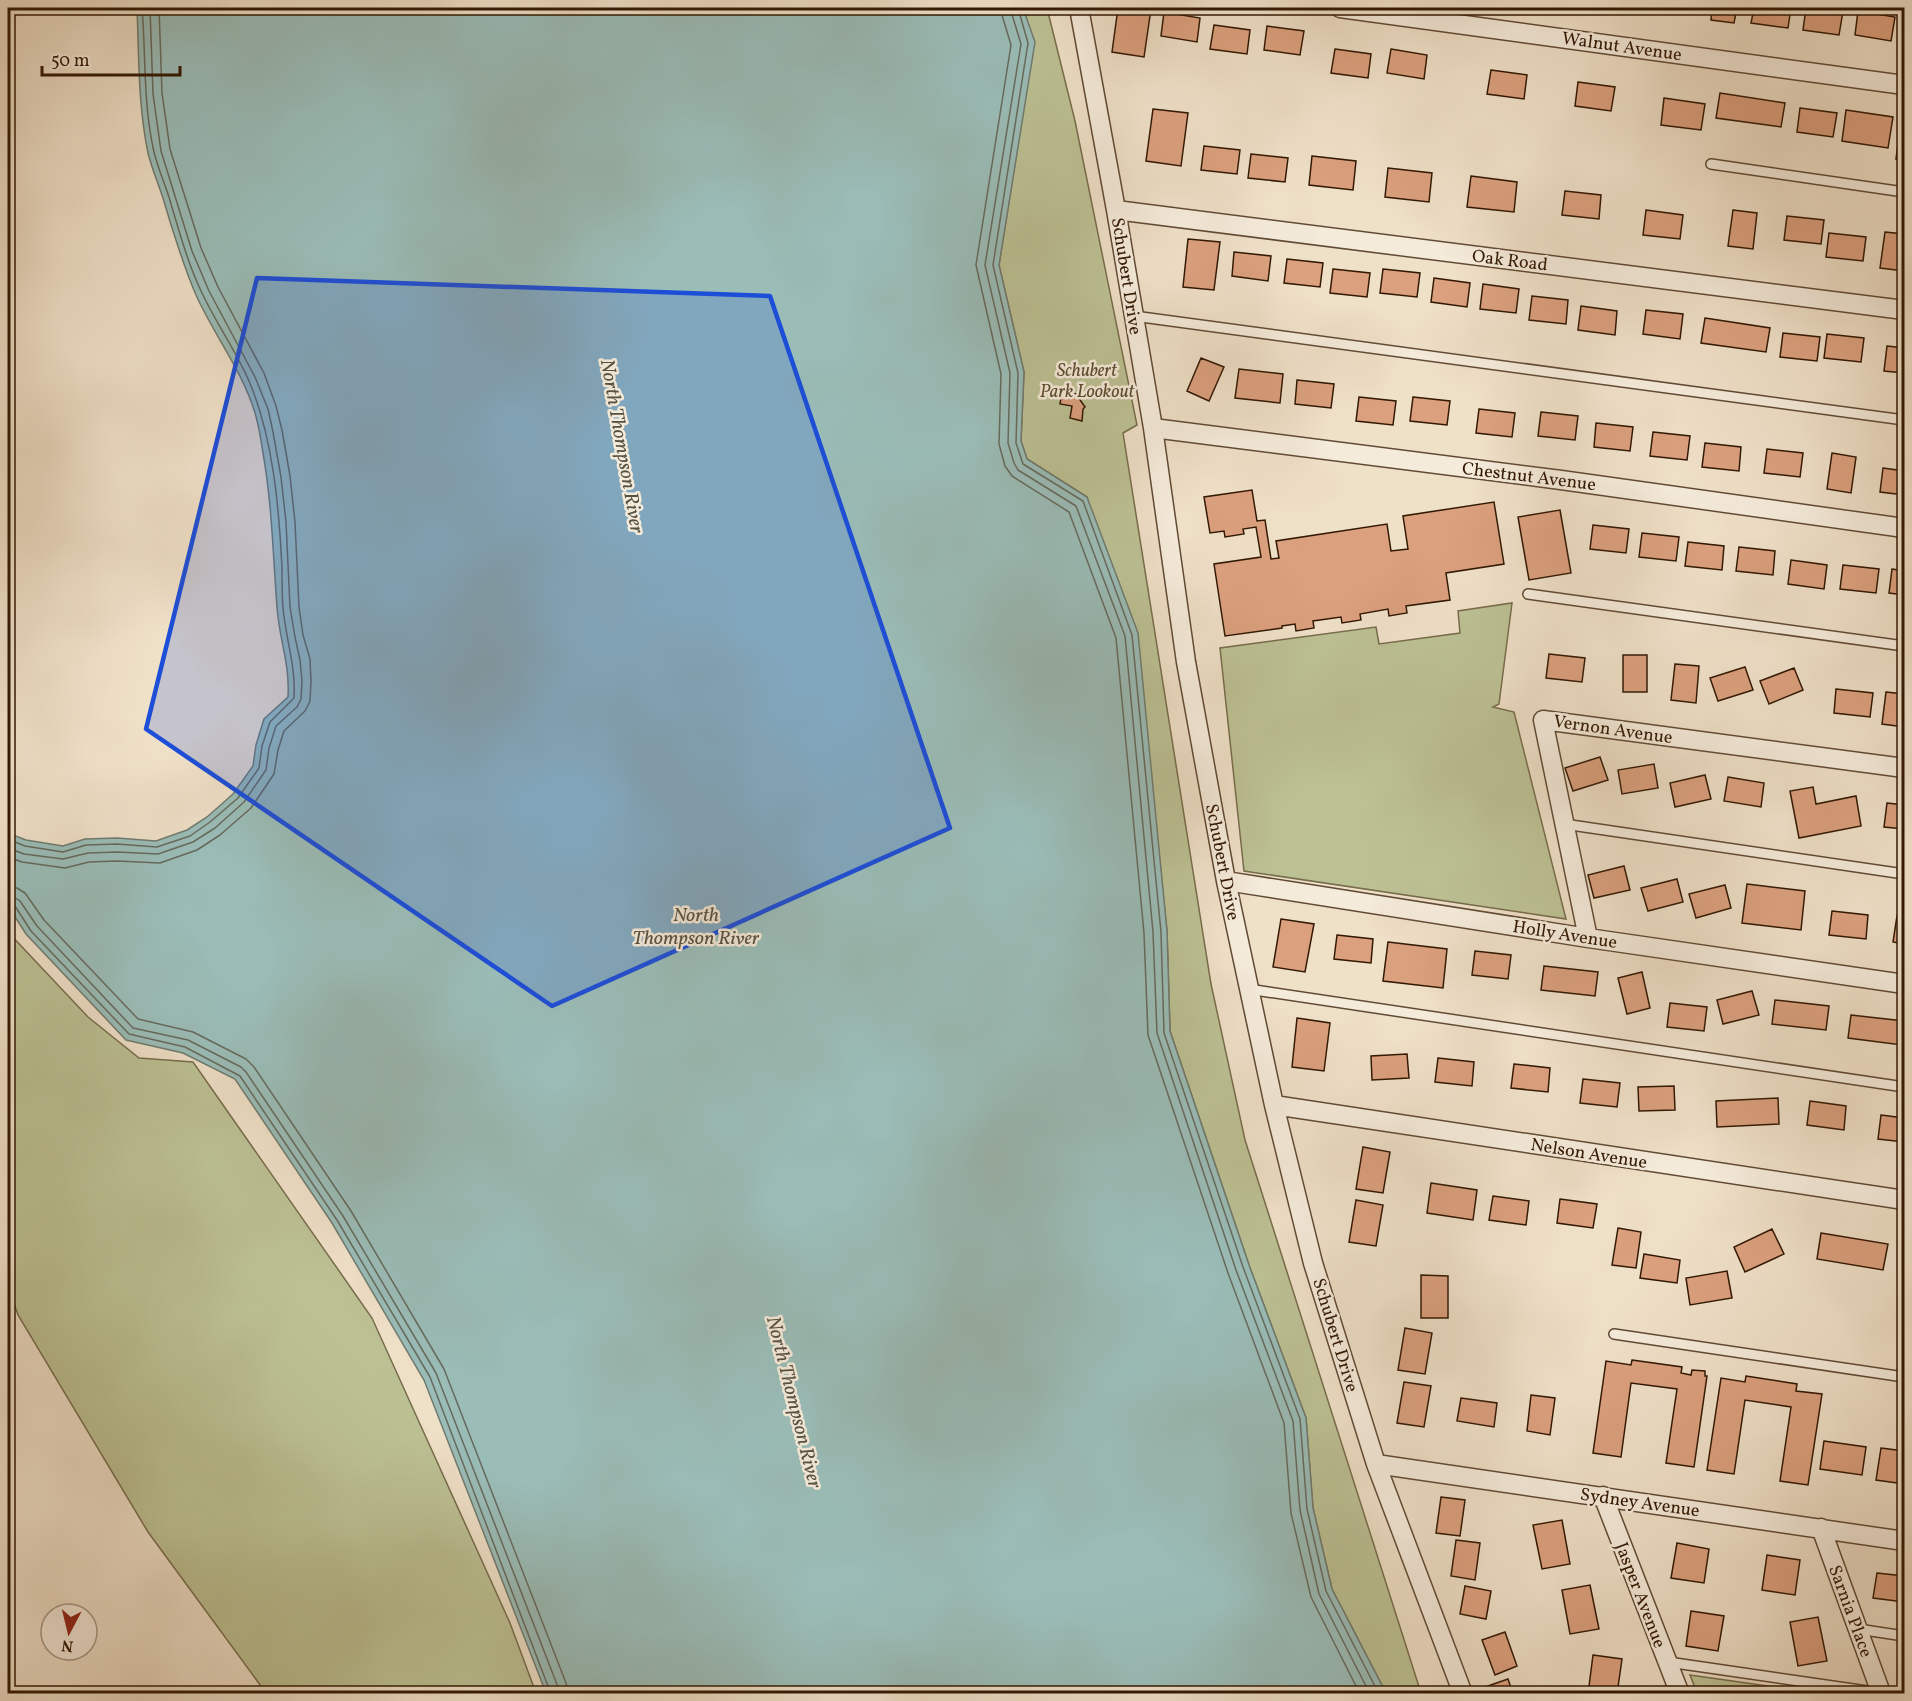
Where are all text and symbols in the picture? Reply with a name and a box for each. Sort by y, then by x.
street label: Walnut Avenue [1560,27,1683,68]
scale bar [42,39,180,77]
text: 50 m [51,49,90,74]
street label: Schubert Drive [1104,216,1147,337]
street label: Oak Road [1470,244,1549,279]
water label: North Thompson River [592,357,650,536]
park label: Schubert Park Lookout [1040,359,1136,405]
street label: Chestnut Avenue [1460,457,1597,498]
street label: Vernon Avenue [1552,710,1674,751]
street label: Schubert Drive [1198,802,1245,923]
water label: North Thompson River [633,902,760,953]
street label: Holly Avenue [1511,915,1619,956]
street label: Nelson Avenue [1529,1133,1649,1176]
street label: Schubert Drive [1305,1275,1364,1396]
water label: North Thompson River [758,1313,828,1492]
street label: Sydney Avenue [1578,1483,1701,1524]
street label: Jasper Avenue [1608,1539,1671,1652]
street label: Sarnia Place [1821,1562,1878,1661]
north arrow [39,1602,99,1662]
text: N [60,1633,75,1657]

